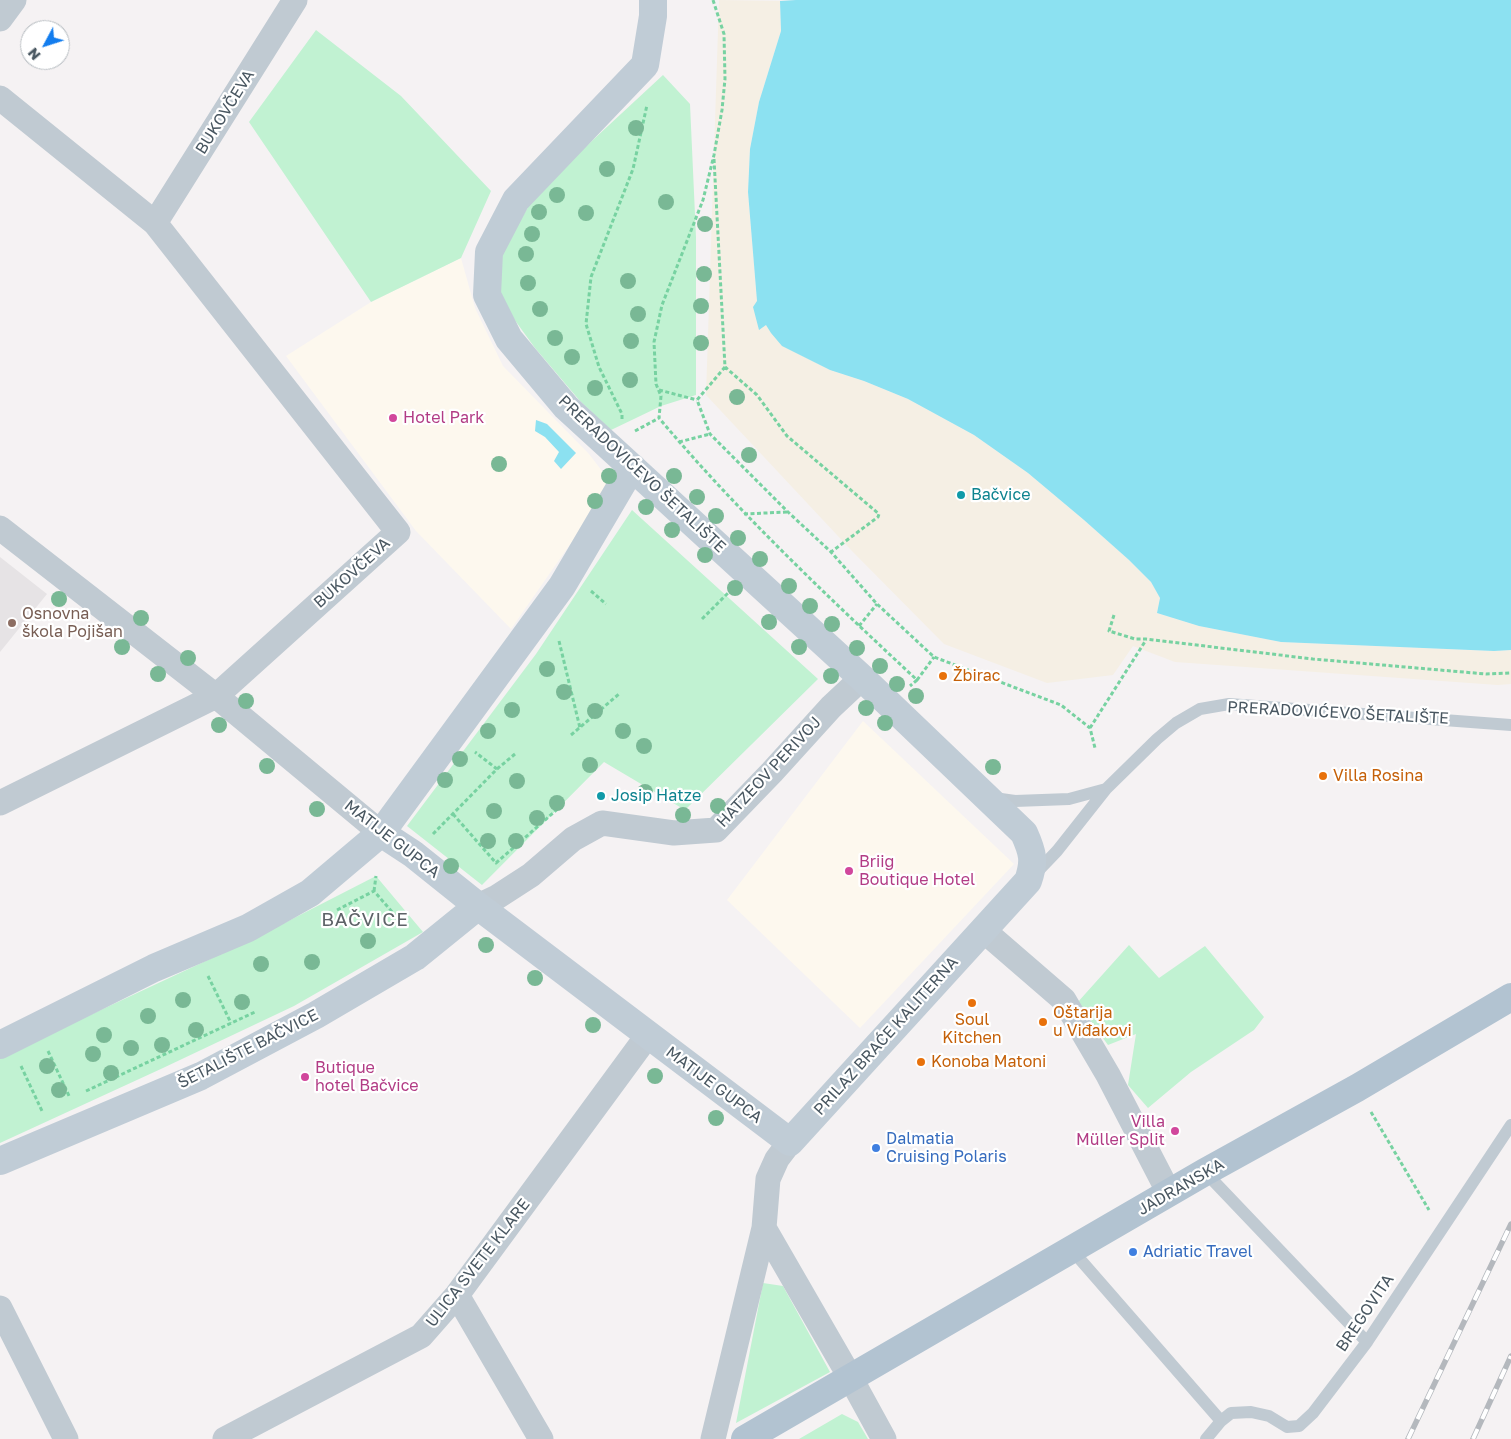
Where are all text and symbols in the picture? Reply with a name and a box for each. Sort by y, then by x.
north arrow [20,20,70,70]
text: N [24,45,44,64]
street label: BUKOVČEVA [191,66,259,158]
street label: PRERADOVIĆEVO ŠETALIŠTE [554,391,730,557]
place label: Hotel Park [403,408,484,428]
marker: Hotel Park [387,412,399,424]
place label: Bačvice [971,485,1030,505]
marker: Bačvice [955,489,967,501]
street label: BUKOVČEVA [310,534,394,612]
place label: Osnovna škola Pojišan [22,604,123,642]
marker: Osnovna škola Pojišan [6,617,18,629]
place label: Žbirac [953,666,1001,686]
marker: Žbirac [937,670,949,682]
street label: PRERADOVIĆEVO ŠETALIŠTE [1227,698,1449,728]
street label: HATZEOV PERIVOJ [713,713,825,831]
place label: Villa Rosina [1333,766,1423,786]
marker: Villa Rosina [1317,770,1329,782]
place label: Josip Hatze [611,786,701,806]
marker: Josip Hatze [595,790,607,802]
street label: MATIJE GUPCA [341,796,443,882]
place label: Briig Boutique Hotel [859,852,975,890]
marker: Briig Boutique Hotel [843,865,855,877]
district label: BAČVICE [320,909,410,931]
street label: PRILAZ BRAĆE KALITERNA [810,953,962,1119]
marker: Soul Kitchen [966,997,978,1009]
place label: Oštarija u Viđakovi [1053,1003,1132,1041]
street label: ŠETALIŠTE BAČVICE [175,1005,321,1093]
place label: Soul Kitchen [942,1010,1002,1048]
marker: Oštarija u Viđakovi [1037,1016,1049,1028]
street label: MATIJE GUPCA [662,1043,766,1127]
place label: Konoba Matoni [931,1052,1046,1072]
marker: Konoba Matoni [915,1056,927,1068]
place label: Butique hotel Bačvice [315,1058,419,1096]
marker: Butique hotel Bačvice [299,1071,311,1083]
place label: Villa Müller Split [1076,1112,1165,1150]
marker: Villa Müller Split [1169,1125,1181,1137]
place label: Dalmatia Cruising Polaris [886,1129,1007,1167]
marker: Dalmatia Cruising Polaris [870,1142,882,1154]
street label: JADRANSKA [1134,1155,1228,1219]
street label: ULICA SVETE KLARE [422,1195,534,1331]
place label: Adriatic Travel [1143,1242,1253,1262]
marker: Adriatic Travel [1127,1246,1139,1258]
street label: BREGOVITA [1332,1271,1398,1355]

